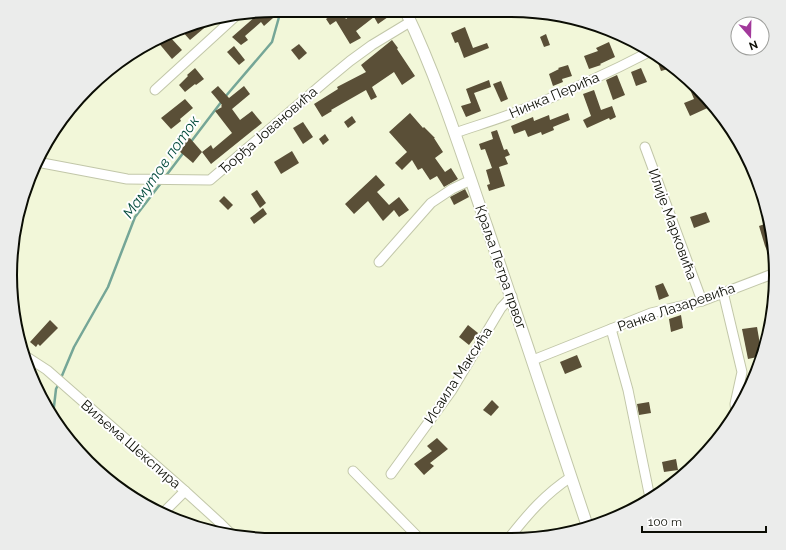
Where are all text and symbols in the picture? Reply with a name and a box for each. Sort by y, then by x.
north arrow [730,16,770,56]
text: N [747,37,759,52]
street label: Нинка Перића [507,69,601,121]
street label: Ђорђа Јовановића [216,83,320,177]
water label: Мамутов поток [119,112,203,222]
street label: Илије Марковића [645,166,701,282]
street label: Краља Петра првог [472,203,530,332]
street label: Ранка Лазаревића [615,279,737,335]
street label: Исаила Максића [421,324,495,426]
street label: Виљема Шекспира [78,396,184,492]
scale bar [642,508,766,534]
text: 100 m [648,515,682,529]

